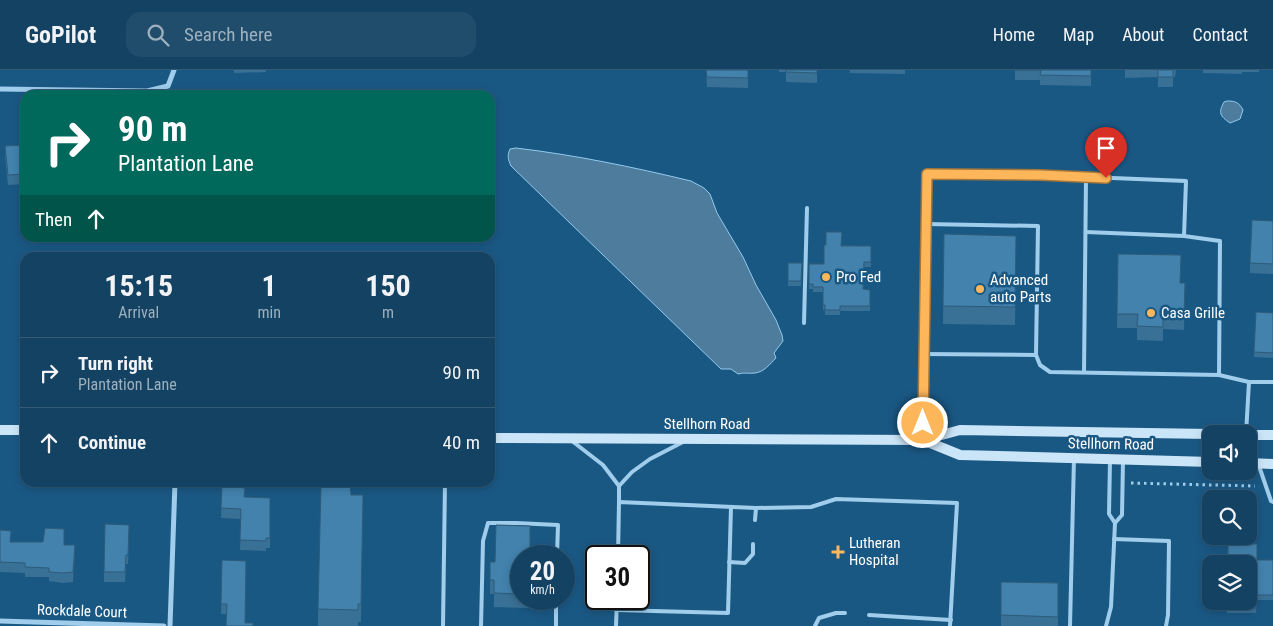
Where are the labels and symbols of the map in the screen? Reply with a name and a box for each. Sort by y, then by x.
pin [1085,127,1127,178]
place label: Pro Fed [836,268,881,286]
marker: Pro Fed [820,271,832,283]
place label: Advanced auto Parts [990,271,1051,306]
marker: Advanced auto Parts [974,283,986,295]
place label: Casa Grille [1161,304,1225,322]
marker: Casa Grille [1145,307,1157,319]
position arrow [896,396,948,448]
street label: Stellhorn Road [664,415,750,433]
street label: Stellhorn Road [1068,434,1154,454]
place label: Lutheran Hospital [849,534,901,569]
speed limit sign: 30 [585,545,650,610]
marker: Lutheran Hospital [831,545,845,559]
street label: Rockdale Court [37,600,127,622]

